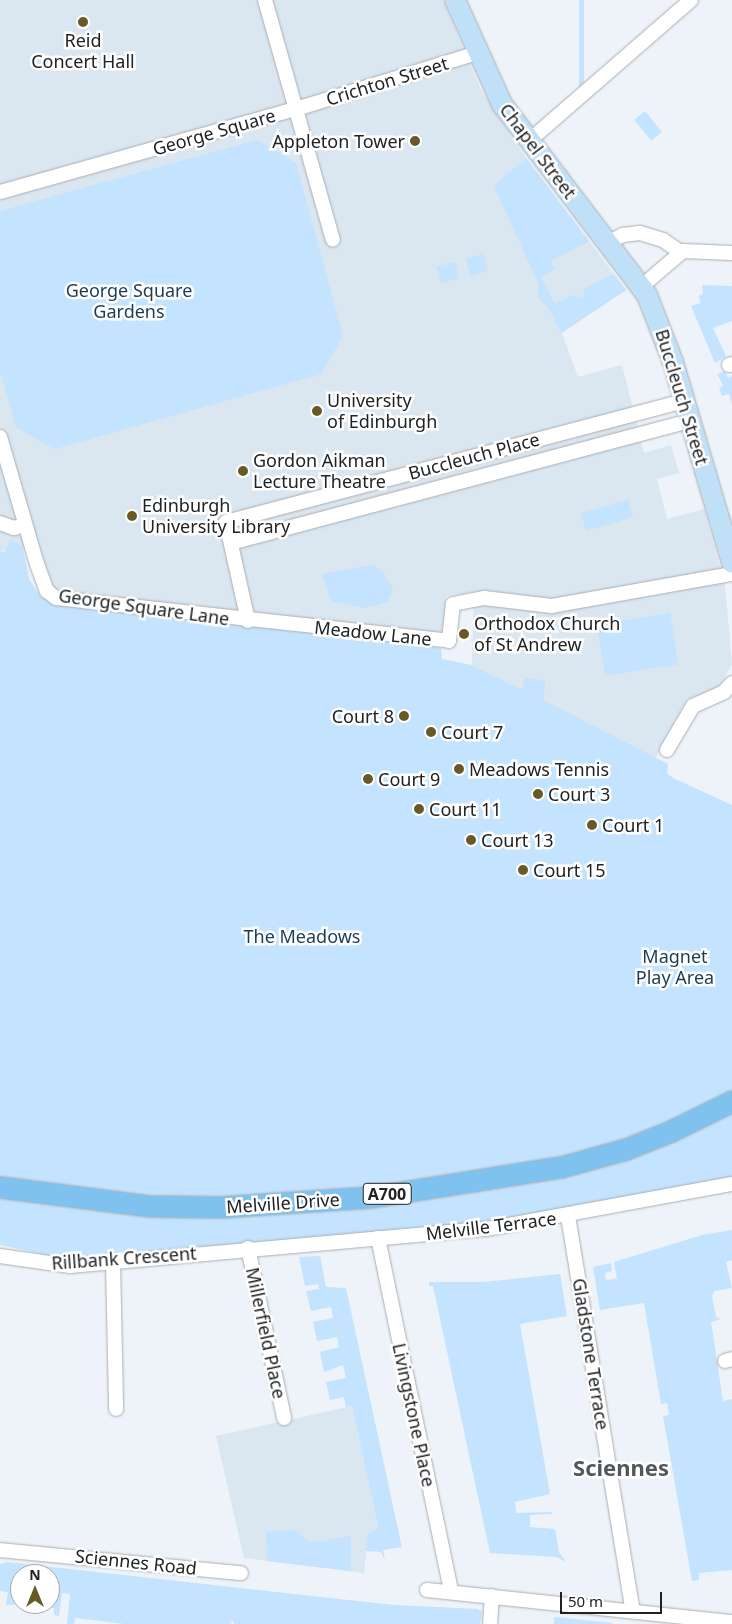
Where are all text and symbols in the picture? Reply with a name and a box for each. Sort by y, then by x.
marker: Reid Concert Hall [77,16,89,28]
place label: Reid Concert Hall [31,30,135,72]
street label: Crichton Street [323,52,451,110]
street label: Chapel Street [495,99,581,203]
street label: George Square [150,104,278,160]
place label: Appleton Tower [272,130,405,152]
marker: Appleton Tower [409,135,421,147]
park label: George Square Gardens [66,280,192,322]
street label: Buccleuch Street [651,327,713,467]
place label: University of Edinburgh [327,390,437,432]
marker: University of Edinburgh [311,405,323,417]
street label: Buccleuch Place [406,428,542,484]
place label: Gordon Aikman Lecture Theatre [253,450,386,492]
marker: Gordon Aikman Lecture Theatre [237,465,249,477]
place label: Edinburgh University Library [142,495,290,538]
marker: Edinburgh University Library [126,510,138,522]
street label: George Square Lane [57,584,231,630]
place label: Orthodox Church of St Andrew [474,613,620,656]
street label: Meadow Lane [313,616,433,650]
marker: Orthodox Church of St Andrew [458,628,470,640]
place label: Court 8 [332,705,394,727]
marker: Court 8 [398,710,410,722]
place label: Court 7 [441,721,503,743]
marker: Court 7 [425,726,437,738]
place label: Meadows Tennis [469,758,609,780]
marker: Meadows Tennis [453,763,465,775]
place label: Court 9 [378,768,440,790]
marker: Court 9 [362,773,374,785]
place label: Court 3 [548,783,610,805]
marker: Court 3 [532,788,544,800]
place label: Court 11 [429,798,502,820]
marker: Court 11 [413,803,425,815]
place label: Court 1 [602,814,664,836]
marker: Court 1 [586,819,598,831]
place label: Court 13 [481,829,554,851]
marker: Court 13 [465,834,477,846]
place label: Court 15 [533,859,606,881]
marker: Court 15 [517,864,529,876]
park label: The Meadows [244,925,360,947]
park label: Magnet Play Area [636,946,714,989]
road number: A700 [362,1180,412,1208]
street label: Melville Drive [226,1188,340,1218]
street label: Melville Terrace [425,1207,557,1245]
street label: Rillbank Crescent [51,1242,197,1274]
street label: Millerfield Place [242,1265,290,1401]
street label: Gladstone Terrace [568,1277,614,1431]
street label: Livingstone Place [388,1341,440,1489]
district label: Sciennes [573,1455,669,1481]
street label: Sciennes Road [74,1545,198,1579]
north arrow [10,1564,60,1614]
text: N [29,1565,41,1584]
scale bar [562,1582,664,1614]
text: 50 m [568,1591,603,1611]

